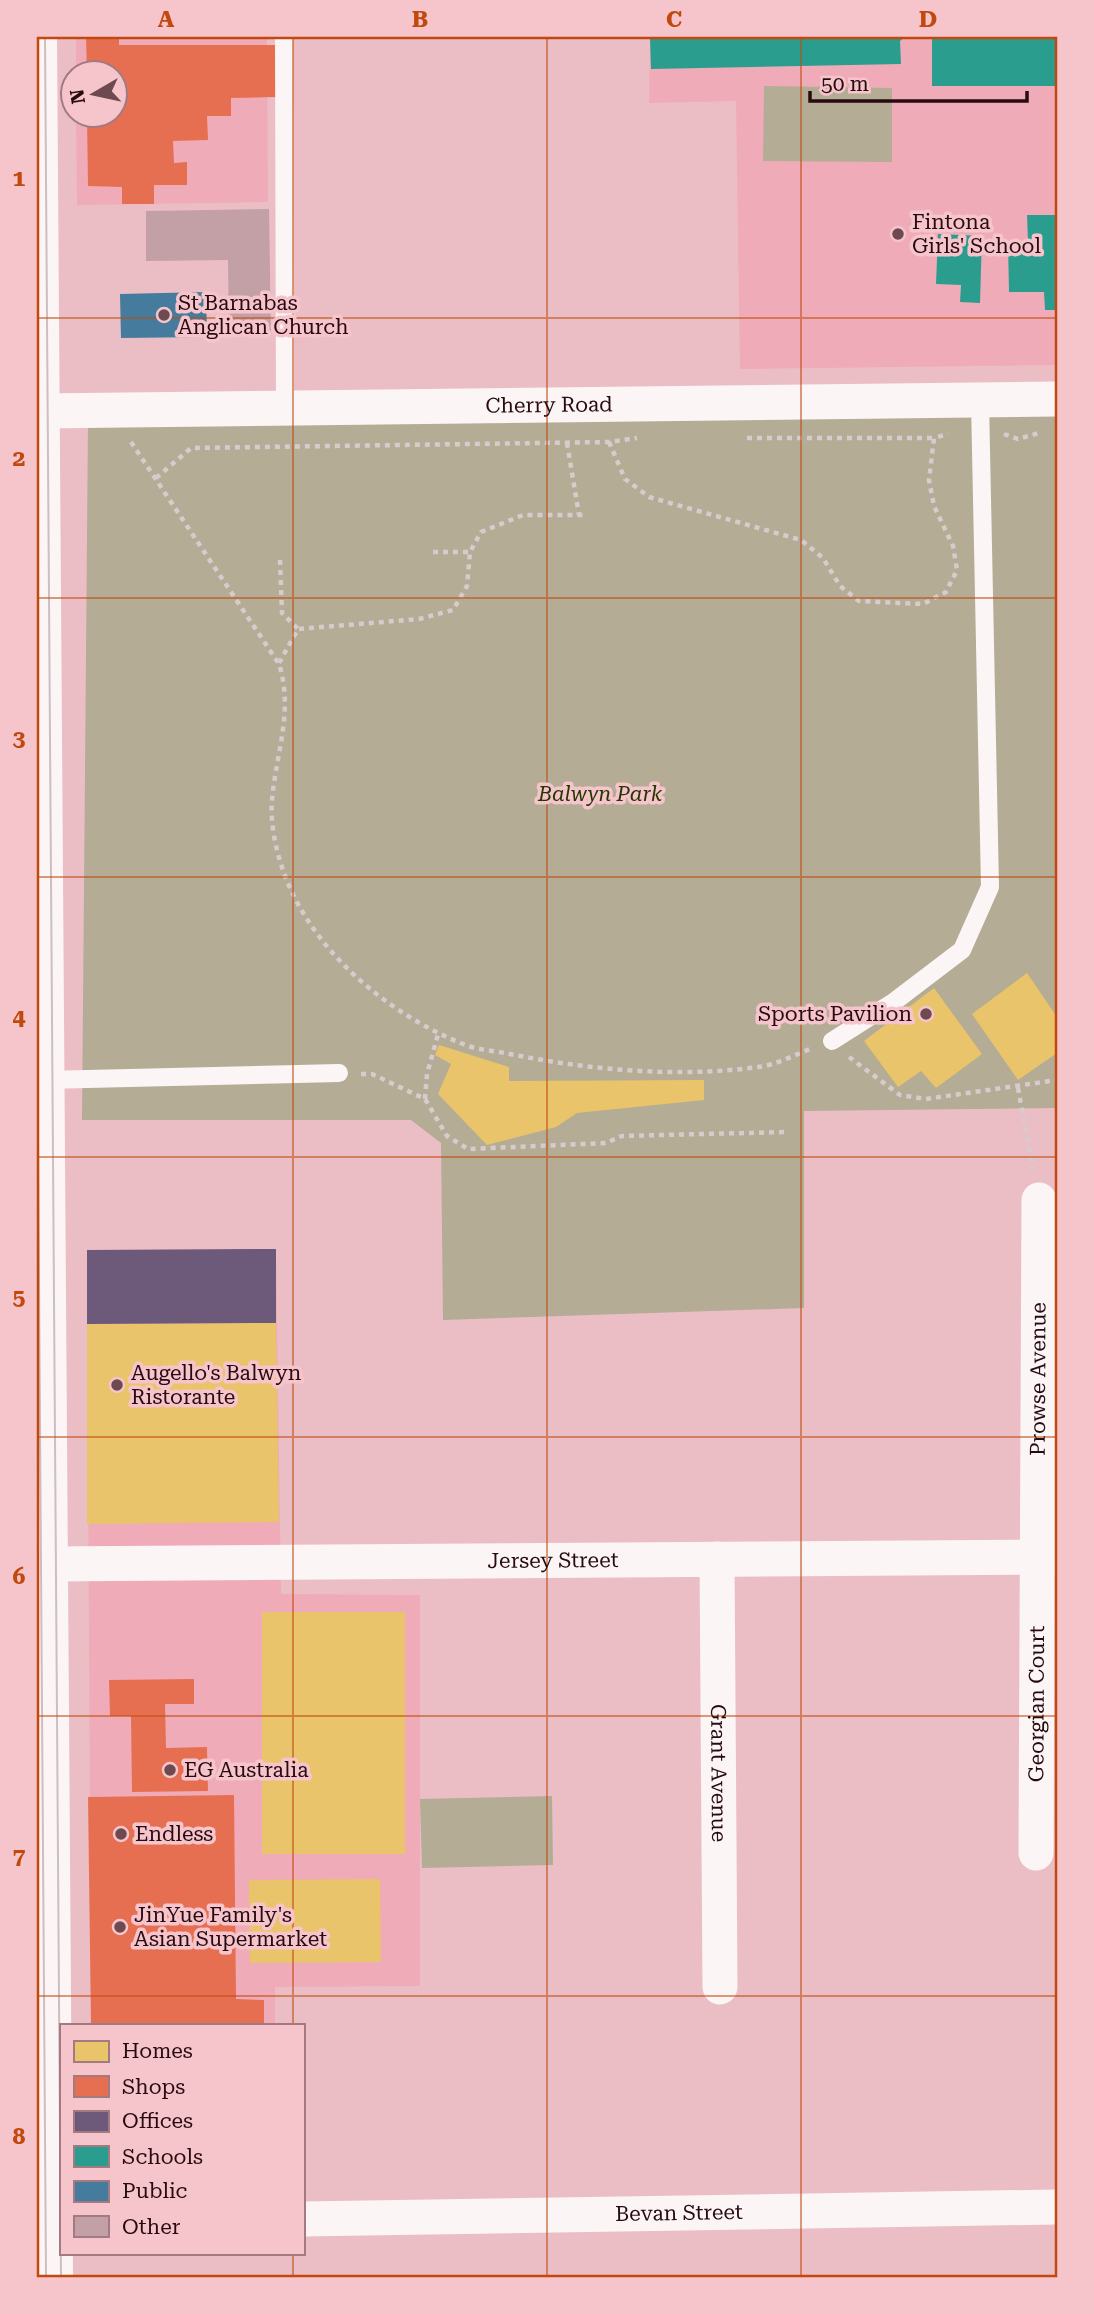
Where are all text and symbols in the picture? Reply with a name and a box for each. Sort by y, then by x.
text: A [158,6,175,33]
text: B [412,6,428,33]
text: C [666,6,682,33]
text: D [919,6,937,33]
north arrow [60,60,130,130]
scale bar [810,60,1028,104]
text: 50 m [821,72,869,96]
text: N [65,87,90,106]
text: 1 [13,165,26,192]
place label: Fintona Girls' School [912,210,1042,258]
marker: Fintona Girls' School [890,226,906,242]
place label: St Barnabas Anglican Church [178,291,349,339]
marker: St Barnabas Anglican Church [156,307,172,323]
street label: Cherry Road [485,392,613,418]
text: 2 [13,445,25,472]
text: 3 [13,725,26,752]
park label: Balwyn Park [537,782,663,806]
place label: Sports Pavilion [758,1002,912,1026]
text: 4 [13,1004,26,1031]
marker: Sports Pavilion [918,1006,934,1022]
text: 5 [13,1284,26,1311]
street label: Prowse Avenue [1026,1302,1051,1456]
place label: Augello's Balwyn Ristorante [131,1361,302,1409]
marker: Augello's Balwyn Ristorante [109,1377,125,1393]
street label: Jersey Street [487,1548,619,1573]
text: 6 [13,1563,26,1590]
street label: Georgian Court [1024,1626,1049,1782]
street label: Grant Avenue [706,1704,731,1842]
place label: EG Australia [184,1758,309,1782]
marker: EG Australia [162,1762,178,1778]
place label: Endless [135,1822,213,1846]
marker: Endless [113,1826,129,1842]
text: 7 [13,1843,26,1870]
place label: JinYue Family's Asian Supermarket [134,1903,327,1951]
marker: JinYue Family's Asian Supermarket [112,1919,128,1935]
legend [60,2024,304,2254]
text: Homes [122,2039,193,2063]
text: Shops [122,2075,185,2099]
text: Offices [122,2109,193,2133]
text: 8 [13,2123,26,2150]
text: Schools [122,2145,203,2169]
text: Public [122,2179,188,2203]
street label: Bevan Street [615,2200,743,2226]
text: Other [122,2215,181,2239]

